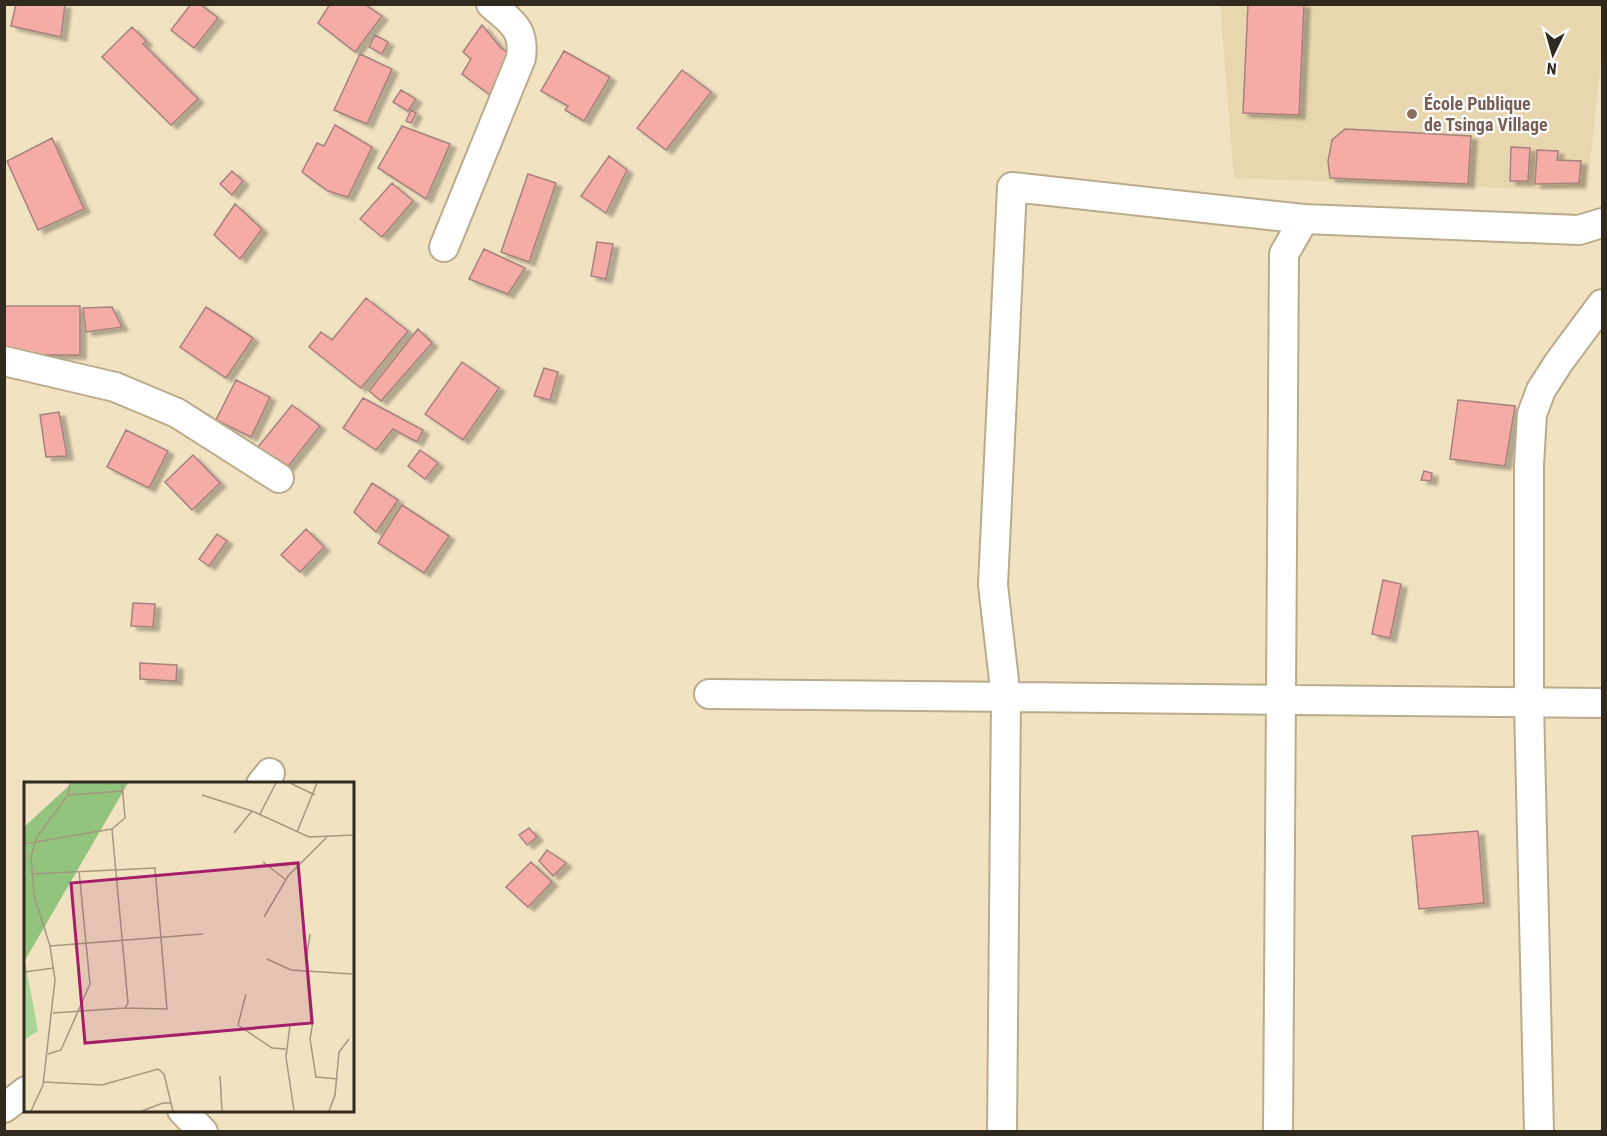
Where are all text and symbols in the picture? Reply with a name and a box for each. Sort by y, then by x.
north arrow [1523,24,1583,84]
text: N [1546,59,1557,78]
place label: École Publique de Tsinga Village [1424,93,1548,135]
marker: École Publique de Tsinga Village [1405,107,1419,121]
inset map [24,782,354,1112]

